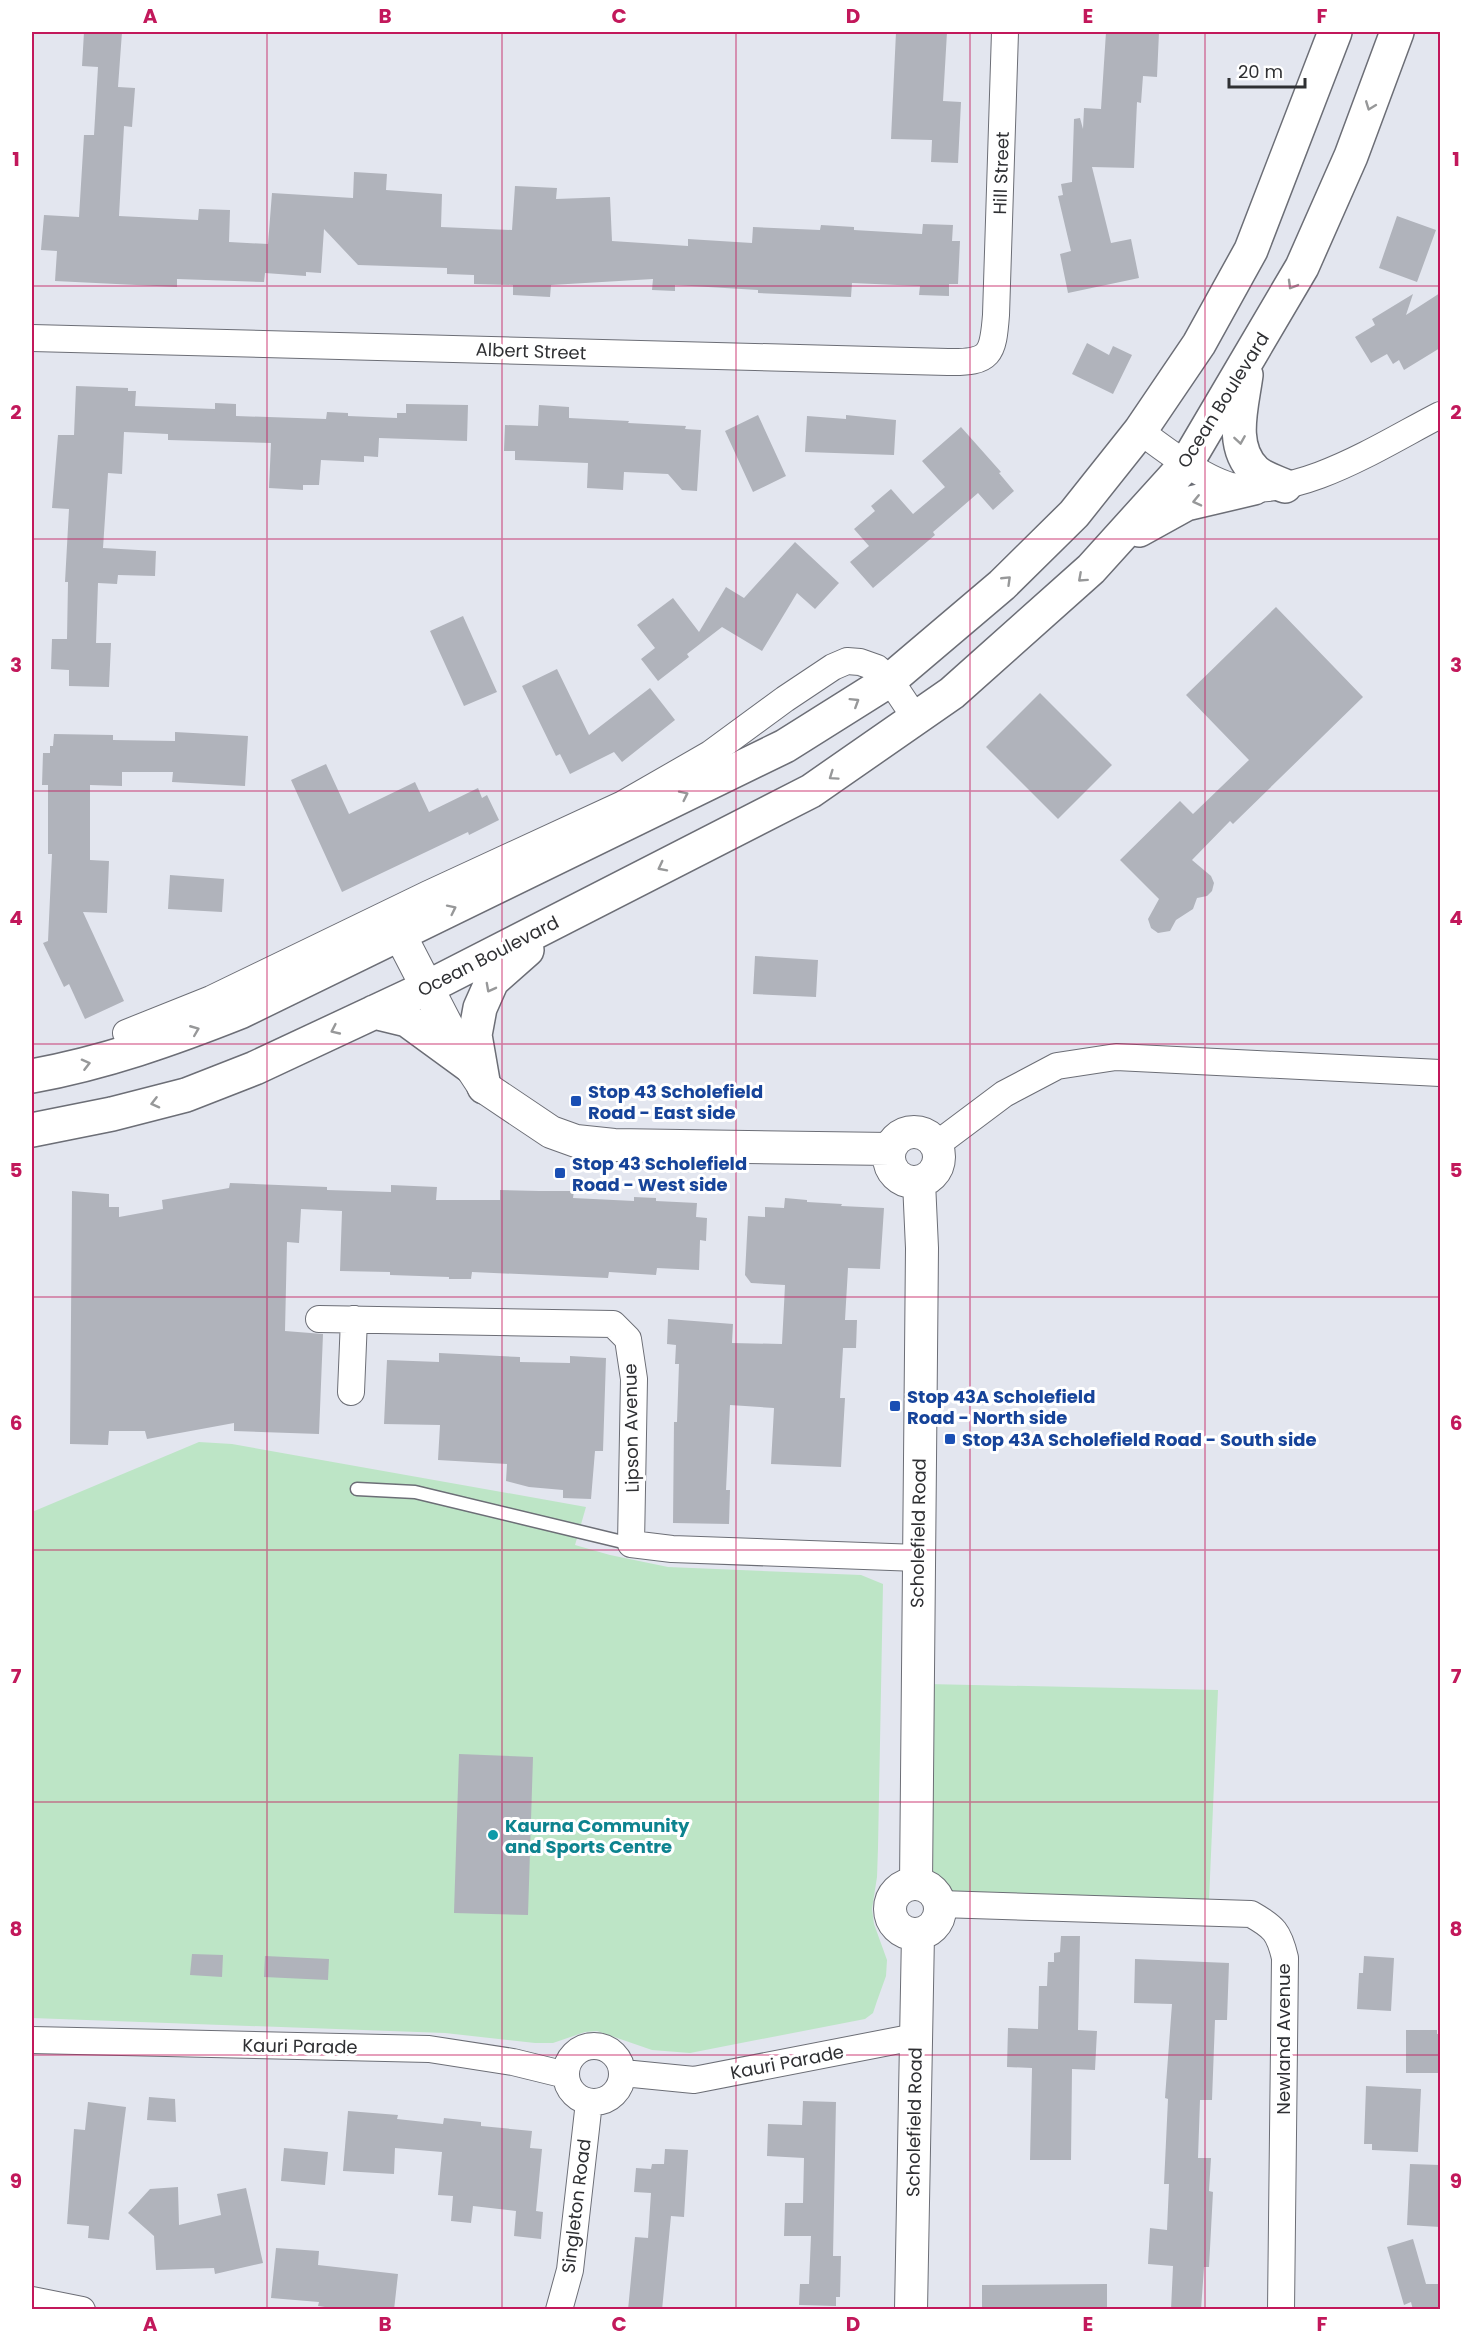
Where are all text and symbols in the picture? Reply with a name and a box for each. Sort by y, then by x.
text: A [143,2,158,30]
text: B [378,2,392,30]
text: C [611,2,627,30]
text: D [846,2,860,30]
text: E [1083,2,1093,30]
text: F [1317,2,1328,30]
scale bar [1229,51,1306,89]
text: 20 m [1238,59,1283,84]
one-way arrow [1364,100,1377,111]
street label: Hill Street [987,131,1015,215]
text: 1 [12,145,20,173]
text: 1 [1452,145,1460,173]
one-way arrow [1288,279,1300,289]
street label: Ocean Boulevard [1171,327,1275,473]
street label: Albert Street [475,337,587,365]
text: 2 [10,398,22,426]
text: 2 [1450,398,1462,426]
one-way arrow [1233,435,1246,445]
one-way arrow [1193,494,1203,507]
one-way arrow [1078,571,1089,582]
one-way arrow [1000,576,1010,587]
text: 3 [10,651,22,679]
text: 3 [1450,651,1462,679]
one-way arrow [848,698,859,709]
one-way arrow [829,768,840,779]
one-way arrow [678,791,689,803]
one-way arrow [657,860,668,872]
text: 4 [9,904,23,932]
one-way arrow [446,904,457,916]
text: 4 [1449,904,1463,932]
street label: Ocean Boulevard [413,910,563,1002]
one-way arrow [485,982,497,993]
one-way arrow [330,1023,341,1035]
one-way arrow [188,1025,199,1037]
one-way arrow [81,1058,91,1071]
place label: Stop 43 Scholefield Road - East side [588,1079,763,1125]
marker: Stop 43 Scholefield Road - East side [569,1094,583,1108]
one-way arrow [150,1096,160,1109]
place label: Stop 43 Scholefield Road - West side [572,1151,747,1197]
text: 5 [10,1156,23,1184]
text: 5 [1450,1156,1463,1184]
marker: Stop 43 Scholefield Road - West side [553,1166,567,1180]
street label: Lipson Avenue [617,1363,645,1493]
place label: Stop 43A Scholefield Road - North side [907,1384,1095,1430]
marker: Stop 43A Scholefield Road - North side [888,1399,902,1413]
text: 6 [10,1409,22,1437]
text: 6 [1450,1409,1462,1437]
place label: Stop 43A Scholefield Road - South side [962,1427,1317,1452]
marker: Stop 43A Scholefield Road - South side [943,1432,957,1446]
street label: Scholefield Road [904,1458,932,1608]
text: 7 [11,1662,22,1690]
text: 7 [1451,1662,1462,1690]
place label: Kaurna Community and Sports Centre [505,1813,690,1859]
marker: Kaurna Community and Sports Centre [486,1828,500,1842]
text: 8 [10,1915,22,1943]
text: 8 [1450,1915,1462,1943]
street label: Newland Avenue [1271,1963,1296,2115]
street label: Kauri Parade [242,2032,358,2060]
street label: Kauri Parade [728,2039,846,2085]
street label: Scholefield Road [900,2047,928,2197]
street label: Singleton Road [555,2137,597,2275]
text: 9 [10,2167,22,2195]
text: 9 [1450,2167,1462,2195]
text: A [143,2310,158,2338]
text: B [378,2310,392,2338]
text: C [611,2310,627,2338]
text: D [846,2310,860,2338]
text: E [1083,2310,1093,2338]
text: F [1317,2310,1328,2338]

